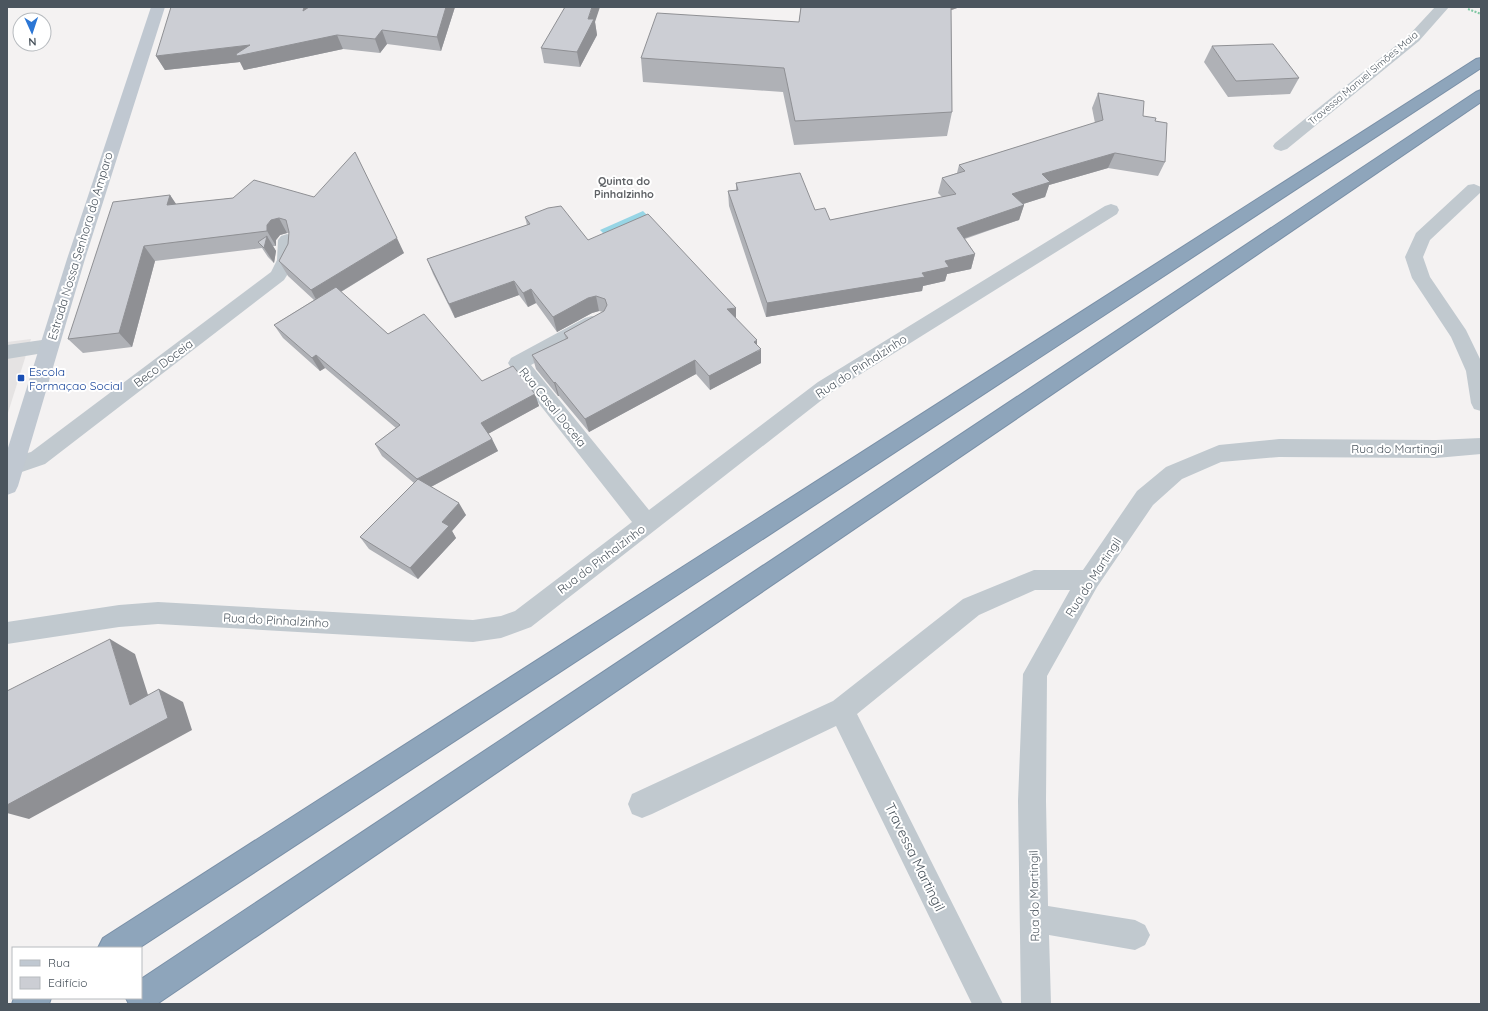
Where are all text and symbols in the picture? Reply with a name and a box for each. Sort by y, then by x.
north arrow [12,12,52,52]
street label: Travessa Manuel Simões Maia [1305,28,1421,128]
text: N [28,35,37,49]
street label: Estrada Nossa Senhora do Amparo [44,150,116,342]
district label: Quinta do Pinhalzinho [594,174,654,201]
street label: Rua do Pinhalzinho [812,331,910,401]
street label: Beco Doceia [130,336,196,390]
place label: Escola Formaçao Social [29,364,123,393]
street label: Rua Casal Doceia [516,364,590,450]
marker: Escola Formaçao Social [16,373,26,383]
street label: Rua do Martingil [1351,441,1443,456]
street label: Rua do Pinhalzinho [554,521,648,597]
street label: Rua do Martingil [1062,535,1124,619]
street label: Rua do Pinhalzinho [223,610,329,630]
street label: Travessa Martingil [881,800,949,914]
street label: Rua do Martingil [1026,850,1042,942]
legend [12,947,142,999]
text: Rua [48,955,70,970]
text: Edifício [48,975,88,990]

